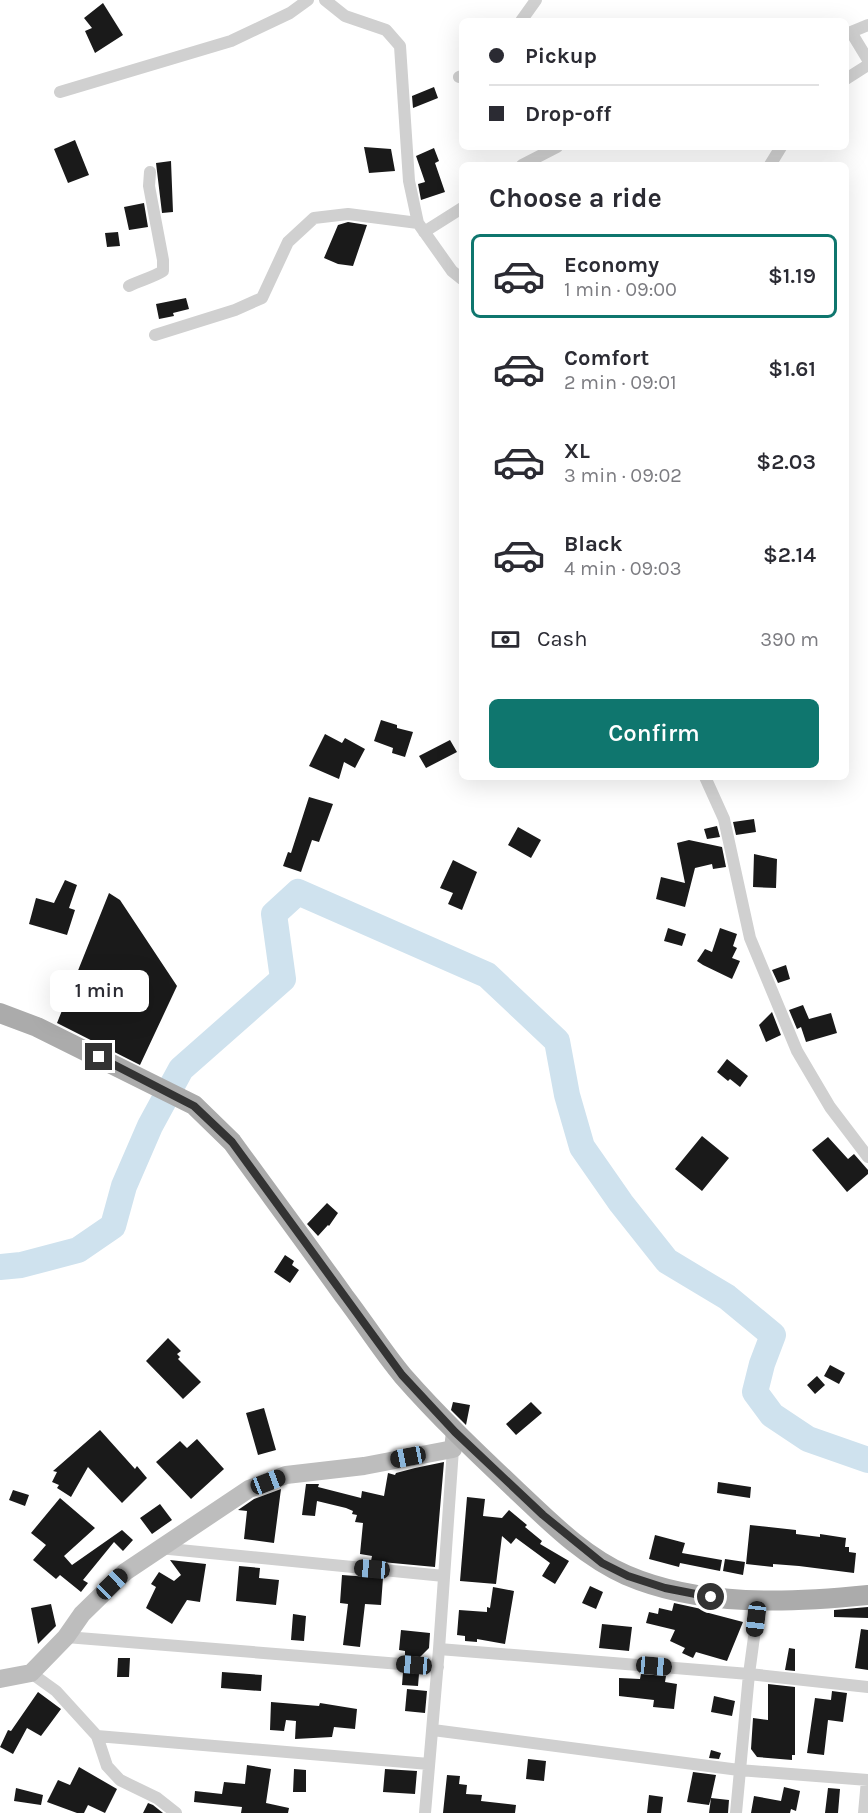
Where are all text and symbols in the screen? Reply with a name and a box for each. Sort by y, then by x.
text: Pickup [525,43,597,69]
text: Drop-off [525,101,611,127]
text: Choose a ride [489,182,662,214]
icon: car [492,249,546,303]
text: Economy [564,252,659,278]
text: $1.19 [768,263,816,289]
text: 1 min · 09:00 [564,278,677,301]
icon: car [492,342,546,396]
text: Comfort [564,345,649,371]
text: $1.61 [768,356,816,382]
text: 2 min · 09:01 [564,371,677,394]
icon: car [492,435,546,489]
text: XL [564,438,590,464]
text: $2.03 [756,449,816,475]
text: 3 min · 09:02 [564,464,682,487]
icon: car [492,528,546,582]
text: Black [564,531,623,557]
text: $2.14 [763,542,816,568]
text: 4 min · 09:03 [564,557,682,580]
icon: cash [489,623,522,656]
text: Cash [537,626,587,652]
text: 390 m [760,628,819,651]
button: Confirm [489,699,819,768]
callout: 1 min [50,970,148,1012]
text: 1 min [75,979,124,1002]
route end [85,1043,112,1070]
car [389,1445,427,1469]
car [248,1467,288,1497]
car [353,1558,391,1580]
car [93,1565,131,1603]
route start [697,1583,724,1610]
car [745,1600,767,1638]
car [395,1654,433,1676]
car [635,1655,673,1677]

